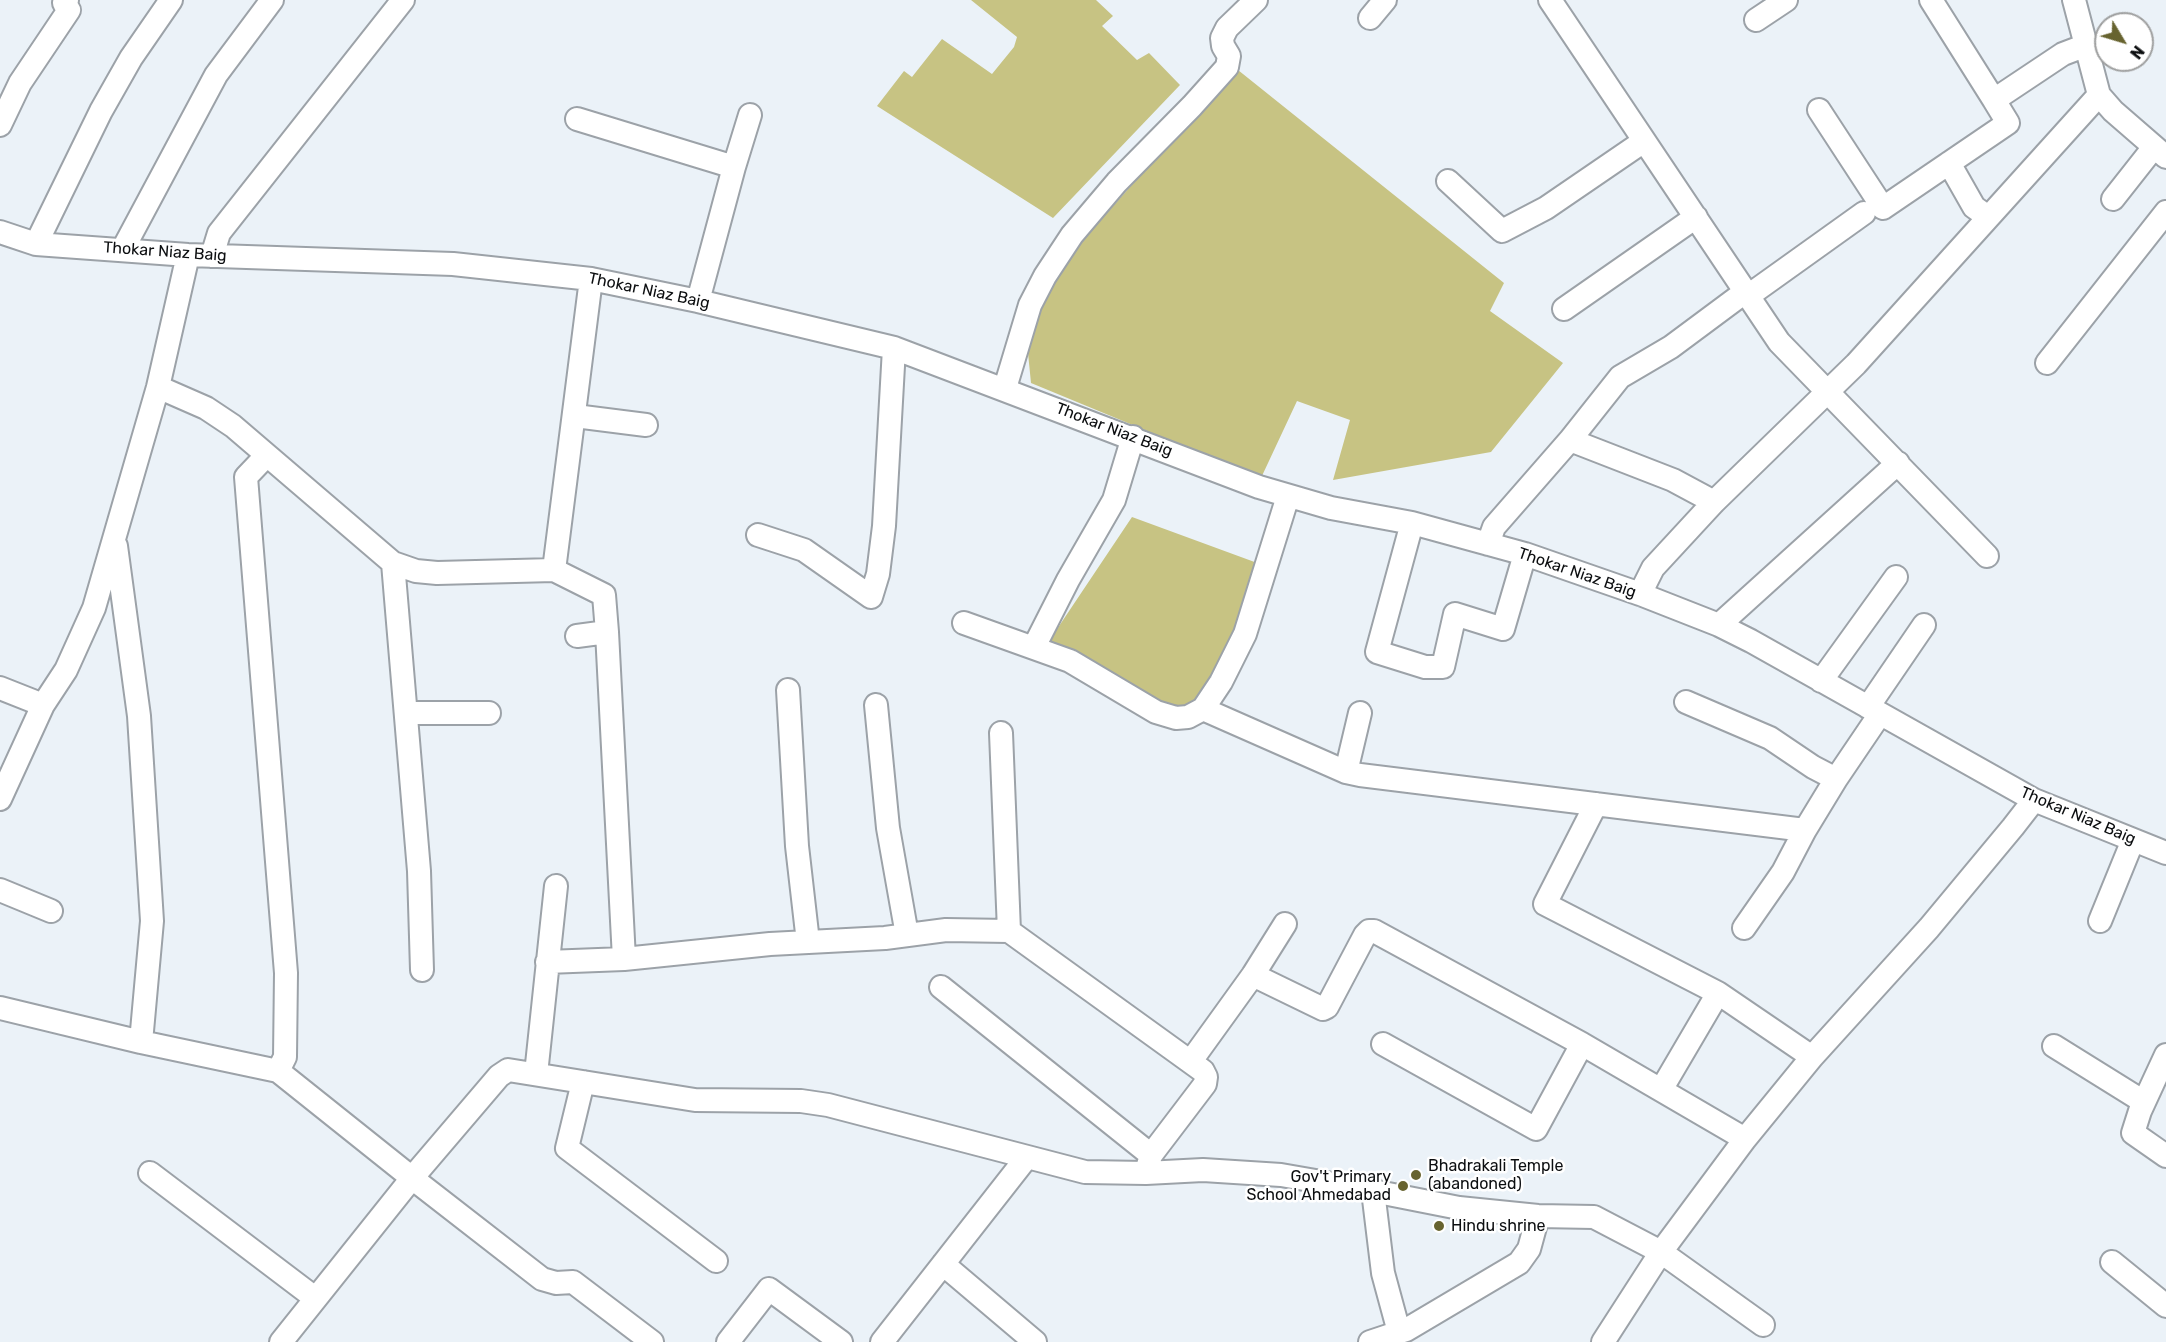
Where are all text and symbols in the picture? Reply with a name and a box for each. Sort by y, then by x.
north arrow [2094,12,2154,72]
text: N [2126,42,2148,63]
street label: Thokar Niaz Baig [103,238,227,266]
street label: Thokar Niaz Baig [587,269,711,313]
street label: Thokar Niaz Baig [1053,399,1175,461]
street label: Thokar Niaz Baig [1515,544,1639,602]
street label: Thokar Niaz Baig [2017,783,2139,849]
place label: Bhadrakali Temple (abandoned) [1428,1156,1563,1194]
place label: Gov't Primary School Ahmedabad [1246,1167,1391,1205]
marker: Bhadrakali Temple (abandoned) [1409,1168,1423,1182]
marker: Gov't Primary School Ahmedabad [1396,1179,1410,1193]
place label: Hindu shrine [1451,1216,1546,1236]
marker: Hindu shrine [1432,1219,1446,1233]

